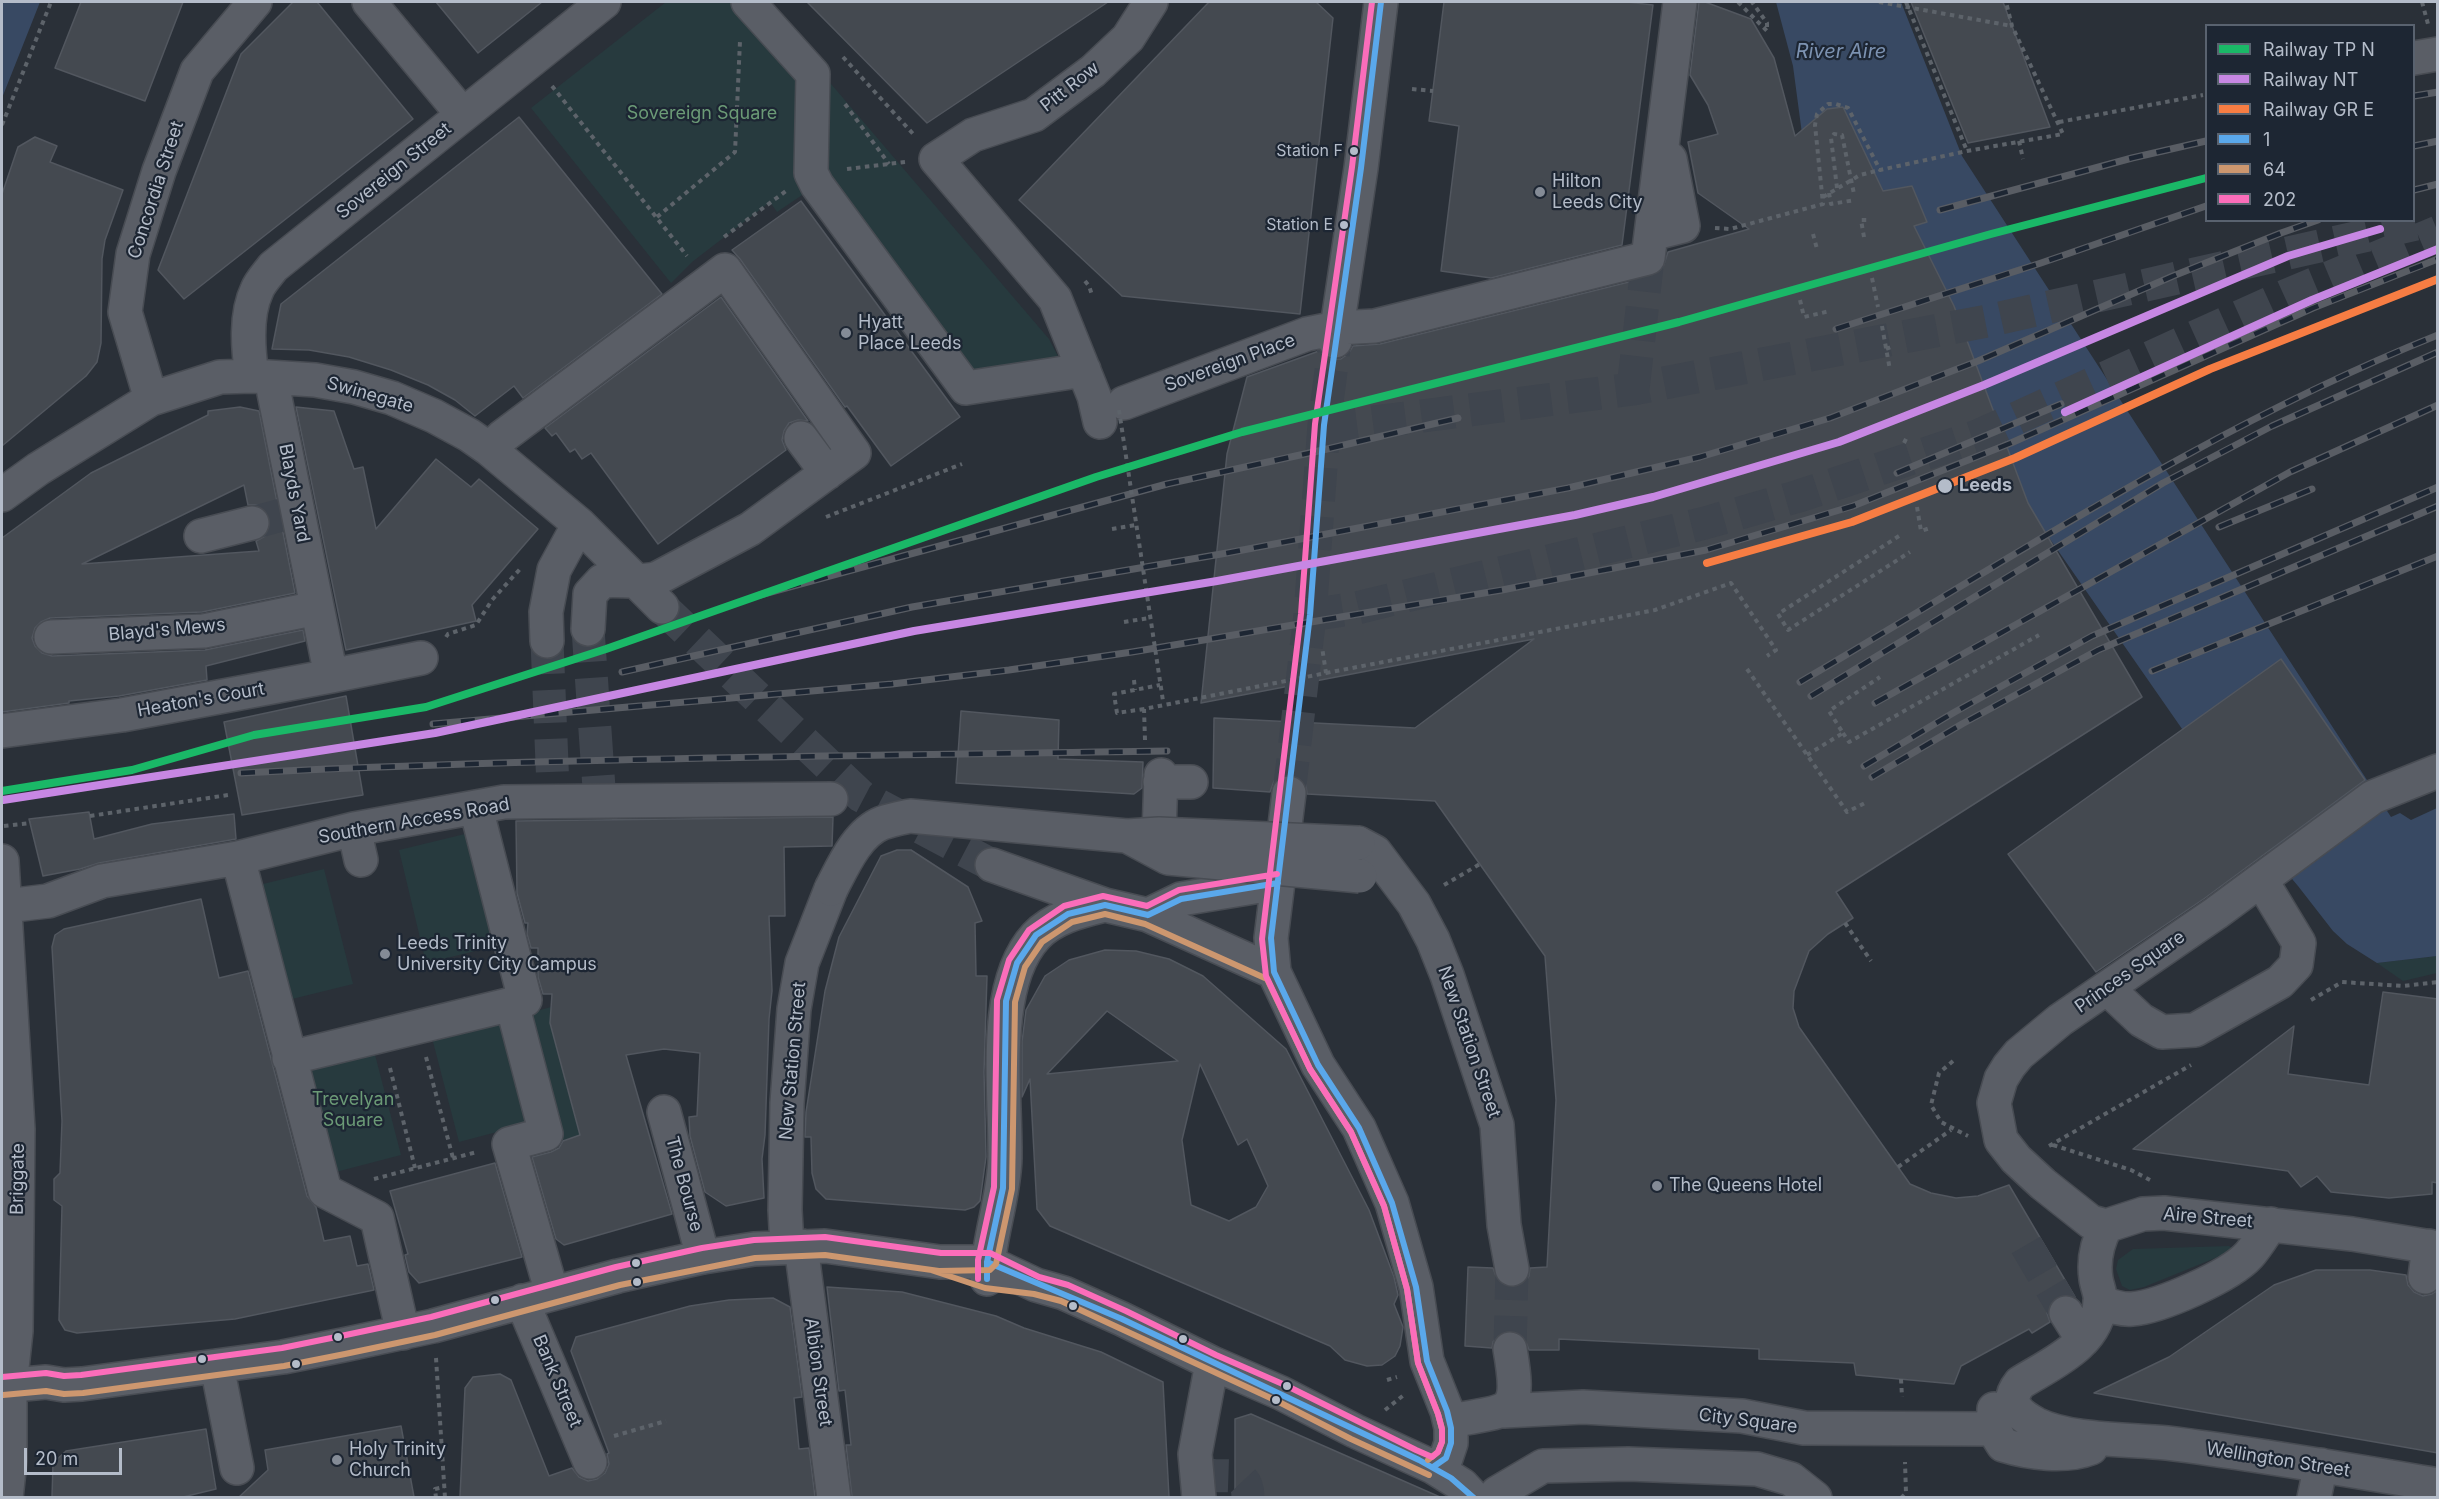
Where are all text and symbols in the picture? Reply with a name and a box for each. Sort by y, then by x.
legend [2205,24,2415,222]
text: Railway TP N [2263,39,2375,60]
water label: River Aire [1796,40,1886,64]
street label: Pitt Row [1036,57,1104,117]
text: Railway NT [2263,69,2358,90]
text: Railway GR E [2263,99,2374,120]
park label: Sovereign Square [627,103,777,125]
street label: Concordia Street [124,118,188,262]
street label: Sovereign Street [332,118,456,224]
text: 1 [2263,129,2270,150]
place label: Station F [1276,141,1343,161]
marker: Station F [1348,145,1360,157]
text: 64 [2263,159,2286,180]
place label: Hilton Leeds City [1552,171,1643,213]
marker: Hilton Leeds City [1533,185,1547,199]
text: 202 [2263,189,2296,210]
place label: Station E [1266,215,1333,235]
marker: Station E [1338,219,1350,231]
place label: Hyatt Place Leeds [858,312,961,354]
marker: Hyatt Place Leeds [839,326,853,340]
street label: Sovereign Place [1162,329,1298,397]
street label: Swinegate [324,372,416,418]
street label: Blayds Yard [274,442,314,544]
place label: Leeds [1959,475,2012,497]
marker: Leeds [1936,477,1954,495]
street label: Blayd's Mews [108,614,226,646]
street label: Heaton's Court [136,678,266,722]
street label: Southern Access Road [317,794,511,848]
street label: Princes Square [2071,926,2189,1018]
place label: Leeds Trinity University City Campus [397,933,597,976]
marker: Leeds Trinity University City Campus [378,947,392,961]
street label: New Station Street [1433,963,1505,1121]
street label: New Station Street [775,981,811,1141]
park label: Trevelyan Square [312,1089,394,1132]
street label: The Bourse [661,1134,707,1234]
street label: Briggate [7,1143,29,1215]
place label: The Queens Hotel [1669,1175,1822,1197]
marker: The Queens Hotel [1650,1179,1664,1193]
street label: Aire Street [2162,1203,2254,1233]
unlabelled marker [630,1257,642,1269]
unlabelled marker [631,1276,643,1288]
unlabelled marker [489,1294,501,1306]
unlabelled marker [1067,1300,1079,1312]
street label: Albion Street [800,1316,836,1428]
unlabelled marker [332,1331,344,1343]
street label: Bank Street [528,1332,586,1430]
unlabelled marker [1177,1333,1189,1345]
unlabelled marker [196,1353,208,1365]
unlabelled marker [290,1358,302,1370]
unlabelled marker [1281,1380,1293,1392]
unlabelled marker [1270,1394,1282,1406]
street label: City Square [1697,1404,1799,1438]
scale bar [27,1436,124,1474]
street label: Wellington Street [2205,1438,2351,1482]
place label: Holy Trinity Church [349,1439,446,1482]
text: 20 m [35,1448,78,1469]
marker: Holy Trinity Church [330,1453,344,1467]

